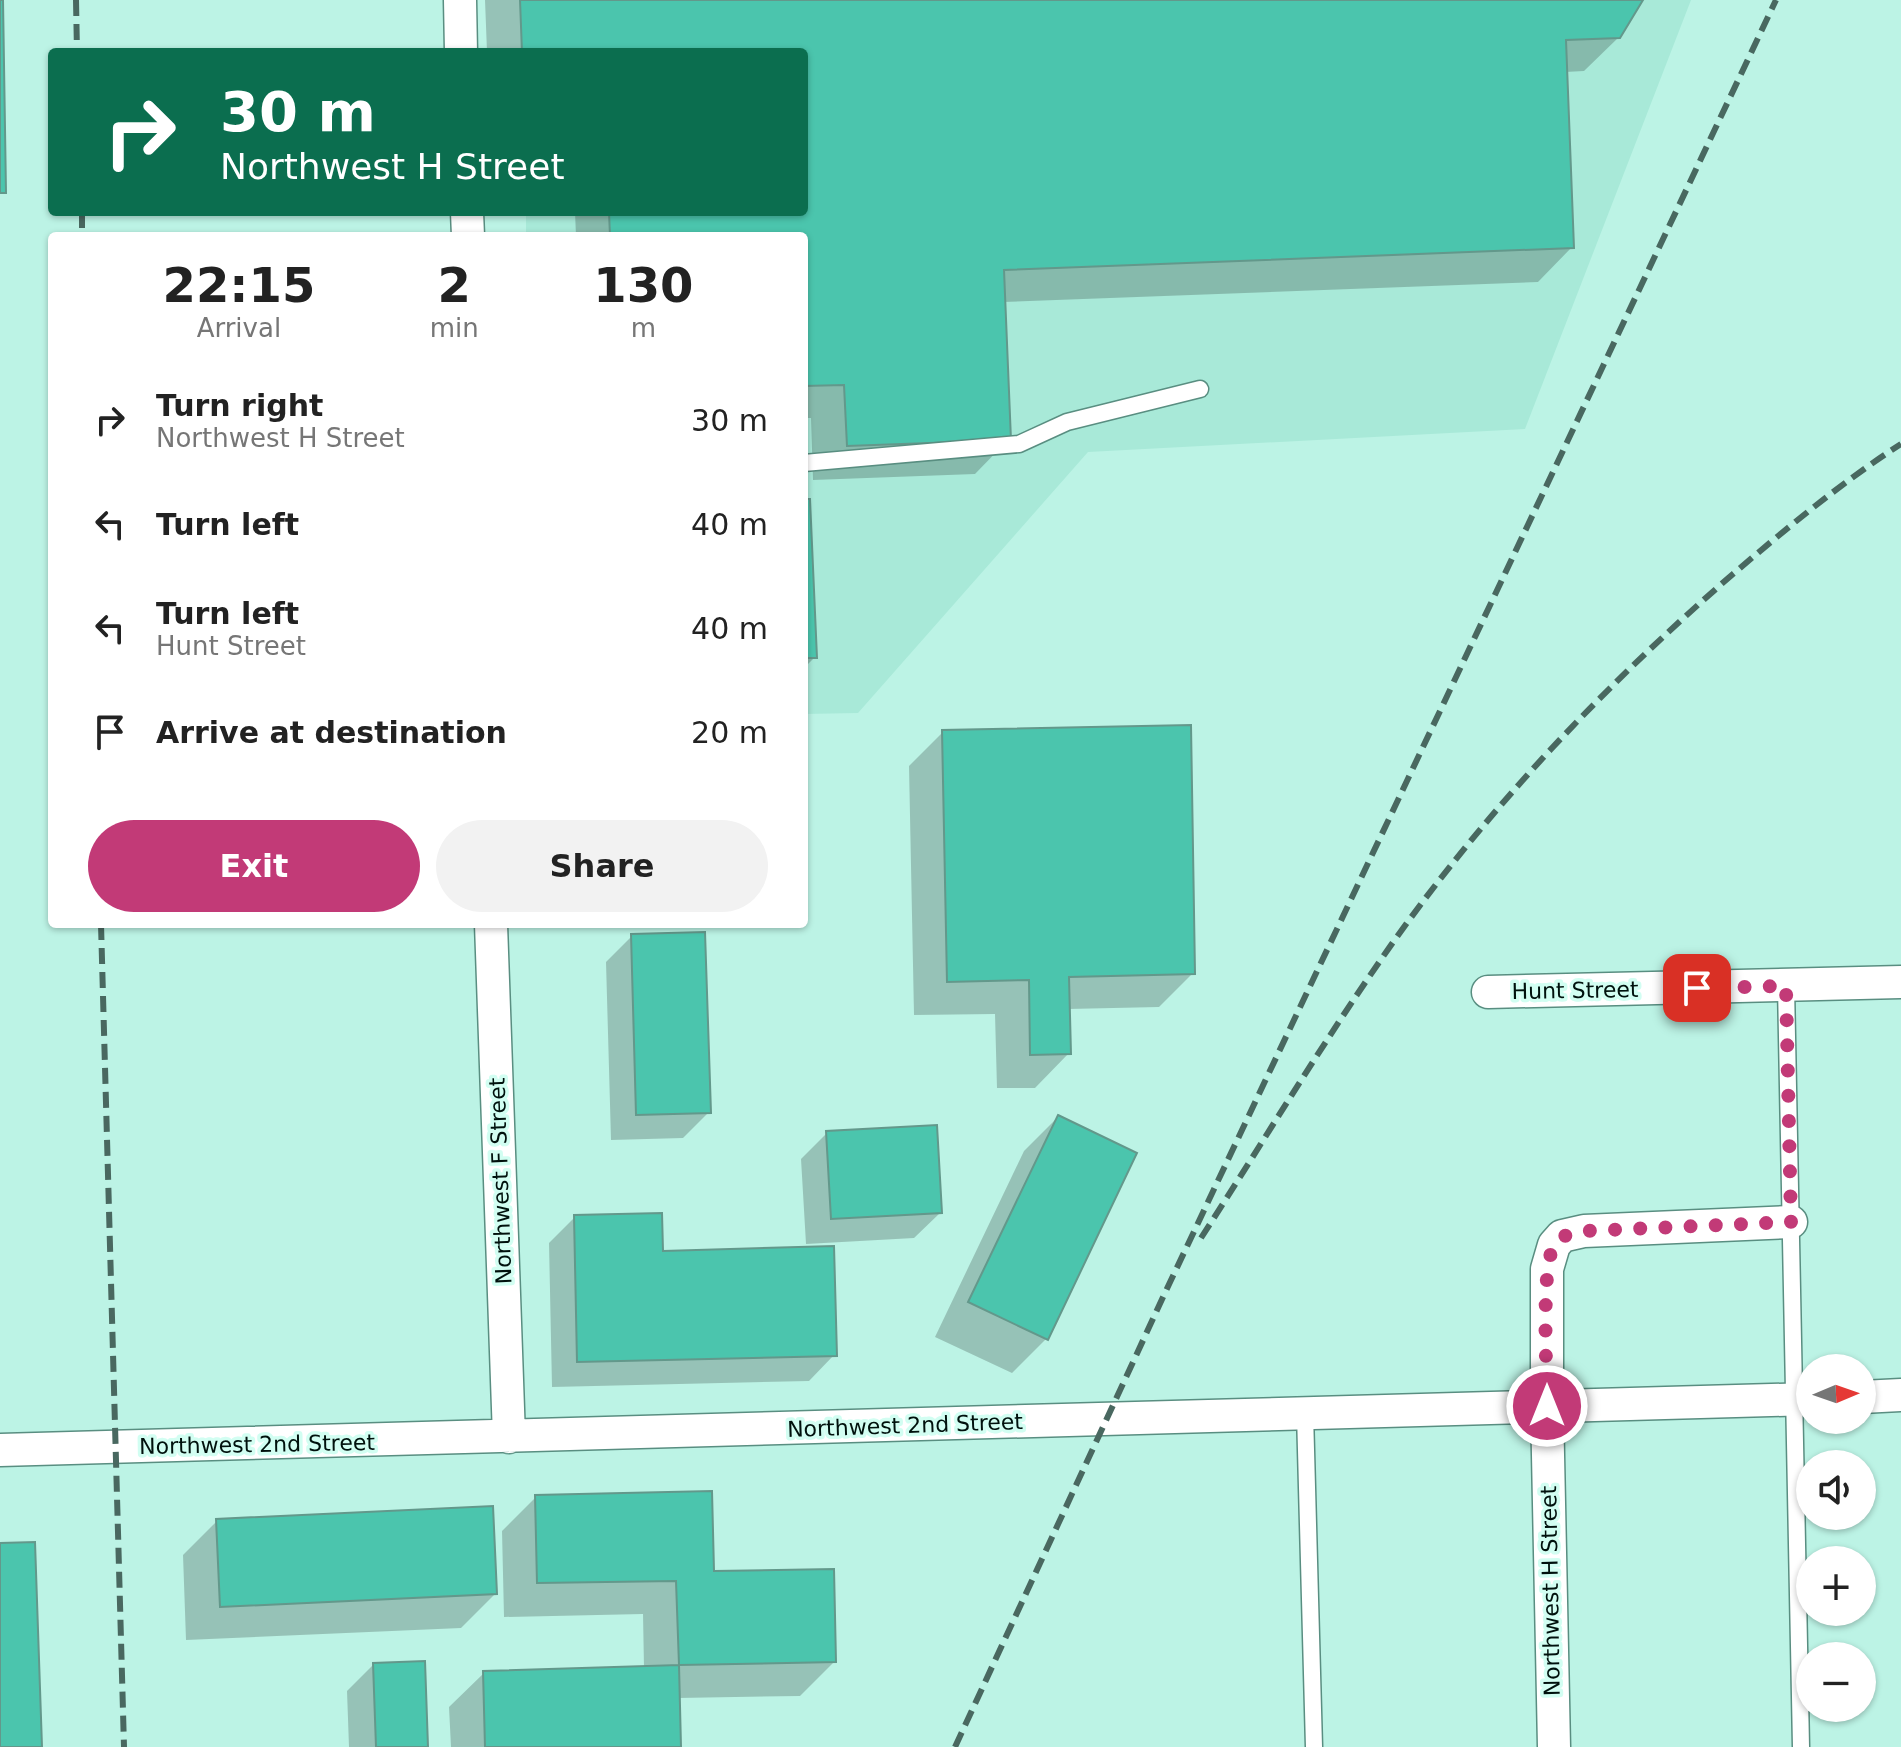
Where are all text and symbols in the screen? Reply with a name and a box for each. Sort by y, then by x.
text: 30 m [220,79,376,144]
icon: right [88,80,192,184]
text: Northwest H Street [220,146,565,187]
text: 22:15 [162,257,315,313]
text: 2 [438,257,471,313]
text: 130 [593,257,693,313]
text: Arrival [197,313,281,343]
text: min [430,313,479,343]
text: m [631,313,656,343]
text: Turn right [156,388,323,423]
icon: right [88,398,132,442]
text: 30 m [691,403,768,438]
text: Northwest H Street [156,423,405,453]
icon: left [88,502,132,546]
text: Turn left [156,507,299,542]
text: 40 m [691,507,768,542]
text: Turn left [156,596,299,631]
icon: left [88,606,132,650]
text: 40 m [691,611,768,646]
text: Hunt Street [156,631,306,661]
icon: arrive [88,710,132,754]
text: Arrive at destination [156,715,507,750]
text: 20 m [691,715,768,750]
button: Exit [88,820,420,912]
button: Share [436,820,768,912]
pin [1663,954,1731,1022]
icon: arrive [1675,966,1719,1010]
street label: Hunt Street [1511,977,1639,1004]
street label: Northwest F Street [484,1077,517,1285]
north arrow [1796,1354,1876,1434]
map controls [1796,1354,1876,1722]
position arrow [1505,1364,1589,1448]
street label: Northwest 2nd Street [787,1409,1024,1442]
street label: Northwest 2nd Street [139,1430,376,1459]
button: sound [1796,1450,1876,1530]
street label: Northwest H Street [1536,1485,1565,1696]
button: + [1796,1546,1876,1626]
button: − [1796,1642,1876,1722]

